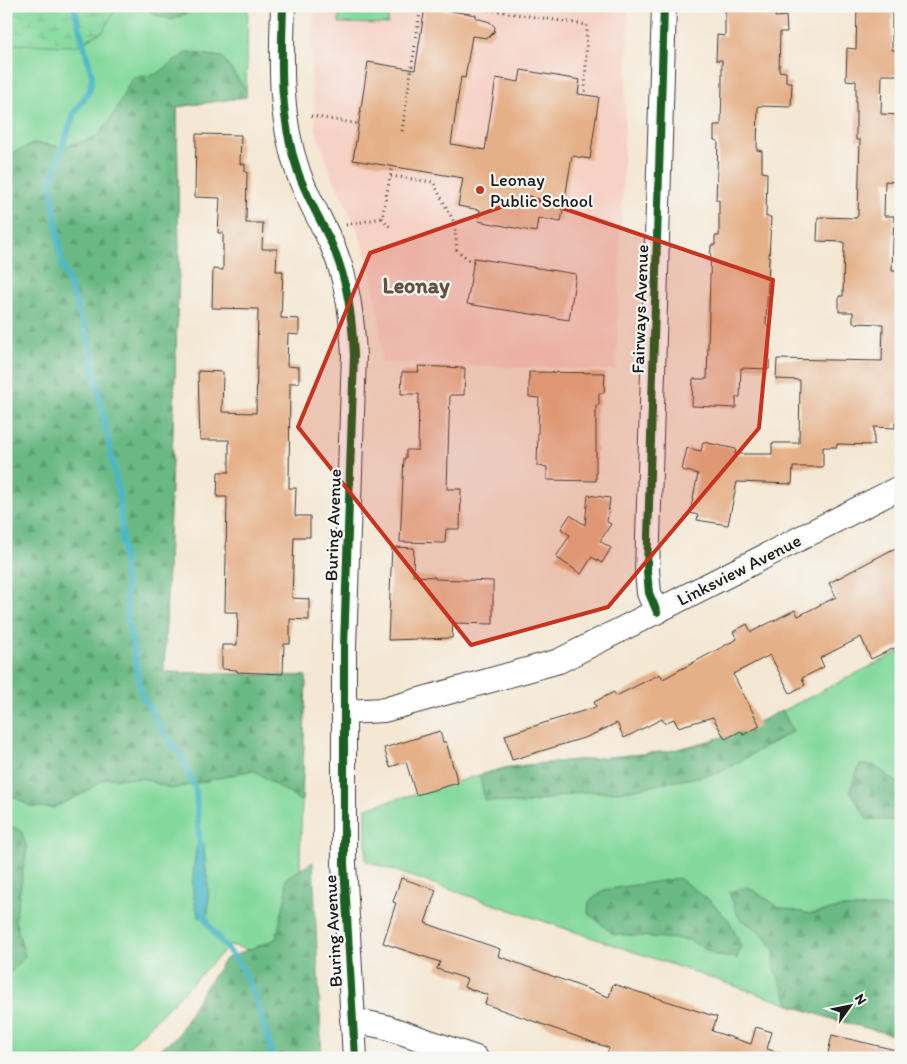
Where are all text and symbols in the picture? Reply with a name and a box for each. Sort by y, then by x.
place label: Leonay Public School [490,169,593,212]
marker: Leonay Public School [474,184,486,196]
street label: Fairways Avenue [627,244,653,374]
district label: Leonay [383,272,450,299]
street label: Buring Avenue [320,468,346,582]
street label: Linksview Avenue [673,529,805,611]
street label: Buring Avenue [319,874,347,988]
north arrow [824,982,874,1032]
text: N [851,991,870,1008]

